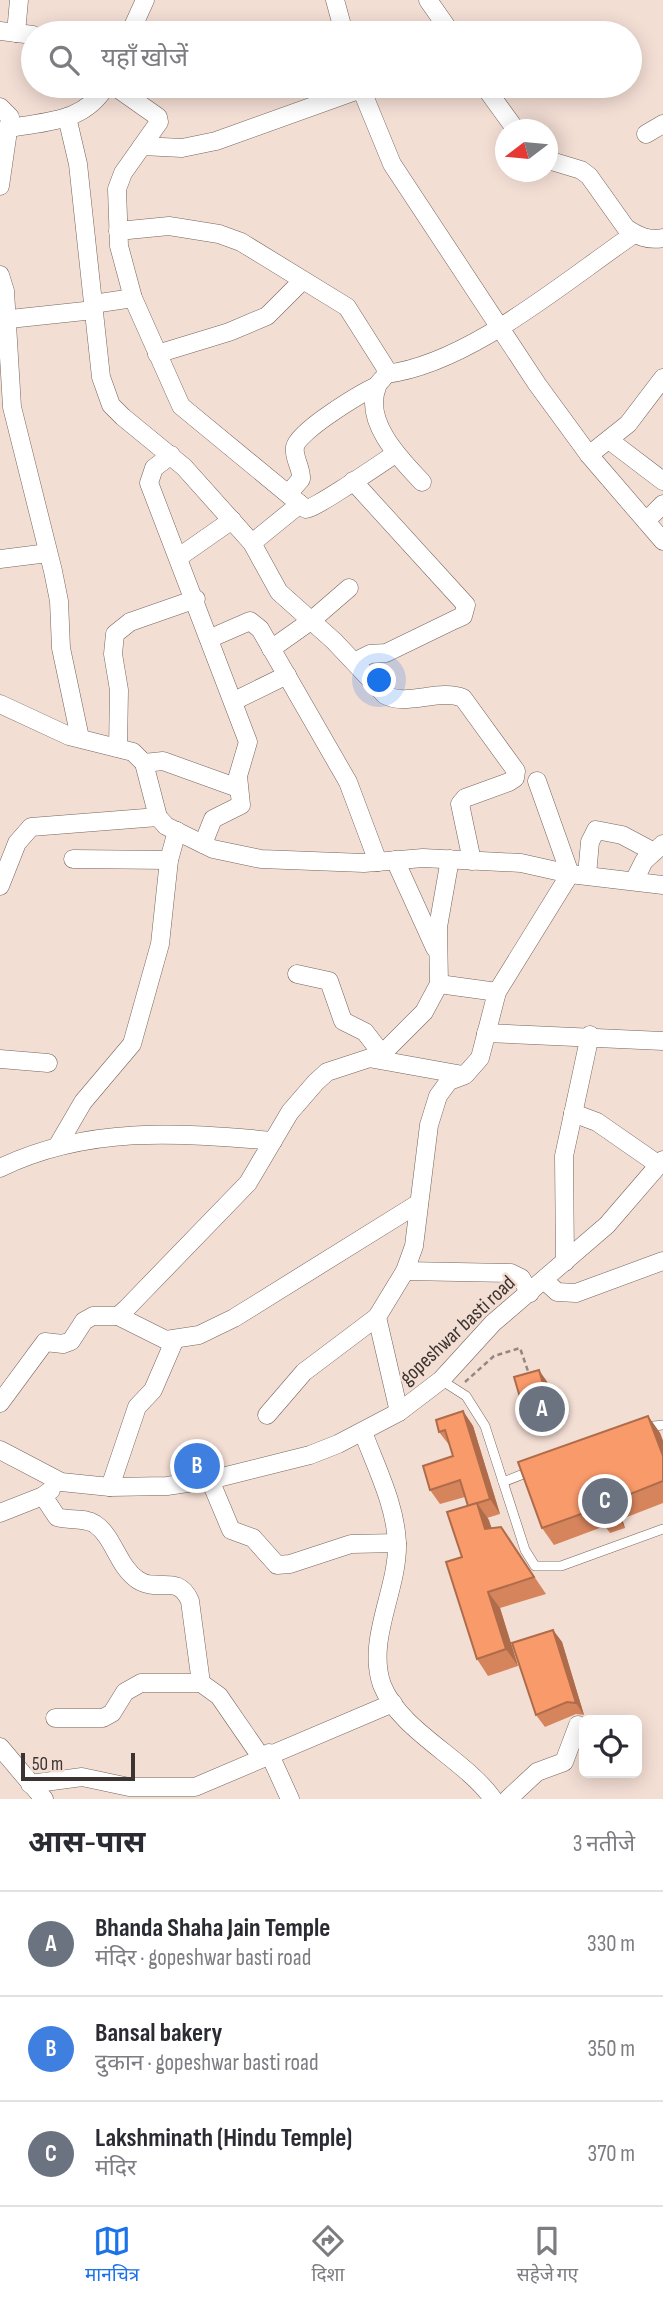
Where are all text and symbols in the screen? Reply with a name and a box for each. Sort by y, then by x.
search box [21,21,642,98]
icon: search [45,41,83,79]
text: यहाँ खोजें [101,43,188,74]
north arrow [495,119,558,182]
your location [362,663,396,697]
street label: gopeshwar basti road [394,1270,520,1390]
pin: A [519,1383,565,1435]
pin: B [174,1440,220,1492]
pin: C [582,1475,628,1527]
map controls [579,1715,642,1778]
button: locate [579,1715,642,1778]
scale bar [21,1750,135,1782]
text: 50 m [32,1753,63,1776]
text: आस-पास [28,1825,145,1861]
text: 3 नतीजे [573,1830,635,1858]
text: Bhanda Shaha Jain Temple [95,1913,330,1944]
text: A [46,1930,56,1958]
text: 330 m [587,1930,635,1958]
text: मंदिर · gopeshwar basti road [95,1944,311,1972]
text: Bansal bakery [95,2018,222,2049]
text: B [46,2035,56,2063]
text: 350 m [587,2035,635,2063]
text: दुकान · gopeshwar basti road [95,2049,319,2077]
text: Lakshminath (Hindu Temple) [95,2123,352,2154]
text: C [45,2140,57,2168]
text: 370 m [588,2140,635,2168]
text: मंदिर [95,2154,136,2182]
tab: मानचित्र [85,2222,139,2289]
tab: दिशा [309,2222,347,2289]
tab: सहेजे गए [517,2222,578,2289]

